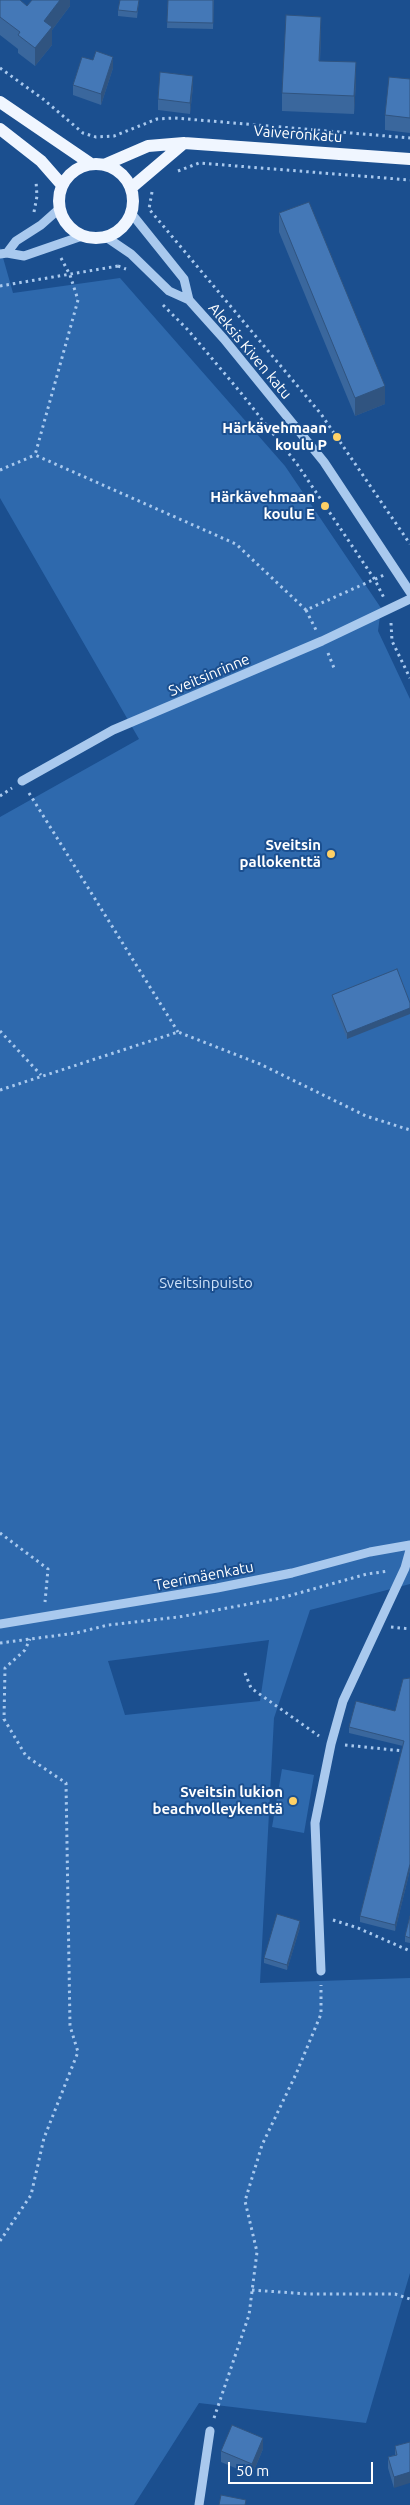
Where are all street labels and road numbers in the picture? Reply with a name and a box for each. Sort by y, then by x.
street label: Vaiveronkatu [253,122,343,146]
street label: Aleksis Kiven katu [205,299,295,403]
street label: Sveitsinrinne [166,650,252,700]
street label: Teerimäenkatu [153,1558,255,1594]

